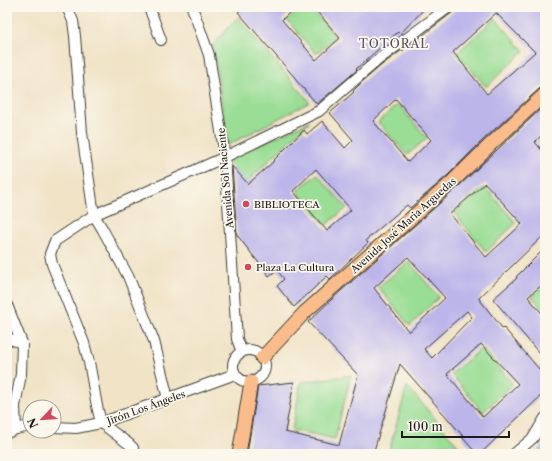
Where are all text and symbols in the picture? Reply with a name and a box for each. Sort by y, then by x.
district label: TOTORAL [359,36,429,51]
street label: Avenida Sol Naciente [215,127,236,230]
street label: Avenida José Maria Arguedas [347,175,459,277]
place label: BIBLIOTECA [254,198,320,211]
marker: BIBLIOTECA [241,199,251,209]
place label: Plaza La Cultura [256,261,335,274]
marker: Plaza La Cultura [243,262,253,272]
street label: Jirón Los Ángeles [103,387,187,428]
north arrow [22,399,62,439]
scale bar [402,413,509,439]
text: N [24,416,41,431]
text: 100 m [408,419,443,434]

